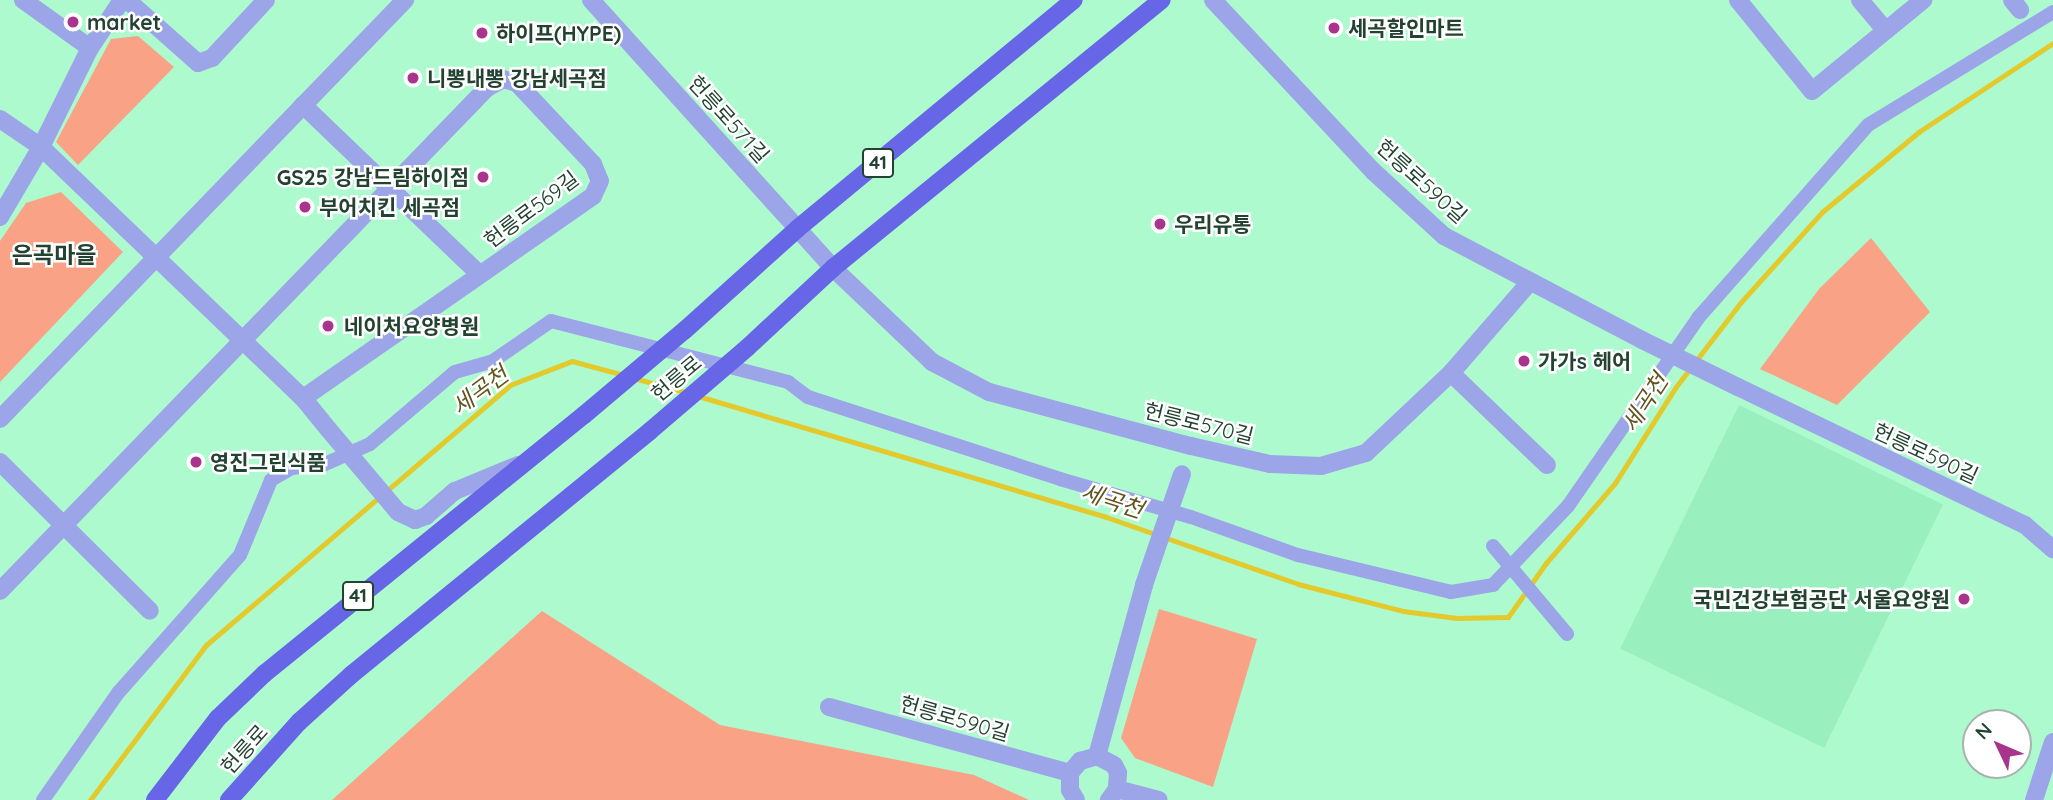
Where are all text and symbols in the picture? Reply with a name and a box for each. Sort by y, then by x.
place label: market [87,9,161,35]
marker: market [65,14,81,30]
place label: 세곡할인마트 [1348,15,1464,41]
place label: 하이프(HYPE) [496,20,621,46]
marker: 세곡할인마트 [1326,20,1342,36]
marker: 하이프(HYPE) [474,25,490,41]
place label: 니뽕내뽕 강남세곡점 [427,65,607,91]
marker: 니뽕내뽕 강남세곡점 [405,70,421,86]
street label: 헌릉로571길 [683,70,775,168]
street label: 헌릉로590길 [1372,134,1472,228]
road number: 41 [860,148,896,178]
place label: GS25 강남드림하이점 [277,164,469,190]
street label: 헌릉로569길 [479,165,583,253]
marker: GS25 강남드림하이점 [475,169,491,185]
place label: 부어치킨 세곡점 [319,194,460,220]
marker: 부어치킨 세곡점 [297,199,313,215]
place label: 우리유통 [1174,211,1251,237]
marker: 우리유통 [1152,216,1168,232]
district label: 은곡마을 [12,241,96,269]
place label: 네이처요양병원 [344,313,479,339]
marker: 네이처요양병원 [318,316,338,336]
place label: 가가s 헤어 [1538,348,1631,374]
street label: 헌릉로 [646,350,706,406]
marker: 가가s 헤어 [1516,353,1532,369]
water label: 세곡천 [446,361,514,421]
water label: 세곡천 [1616,369,1674,437]
street label: 헌릉로570길 [1142,397,1256,449]
street label: 헌릉로590길 [1869,418,1983,488]
place label: 영진그린식품 [210,449,326,475]
marker: 영진그린식품 [188,454,204,470]
water label: 세곡천 [1078,478,1146,524]
road number: 41 [340,580,376,611]
place label: 국민건강보험공단 서울요양원 [1693,586,1950,612]
marker: 국민건강보험공단 서울요양원 [1956,591,1972,607]
street label: 헌릉로590길 [897,690,1013,746]
north arrow [1962,709,2032,779]
text: N [1970,717,1997,744]
street label: 헌릉로 [215,719,273,779]

